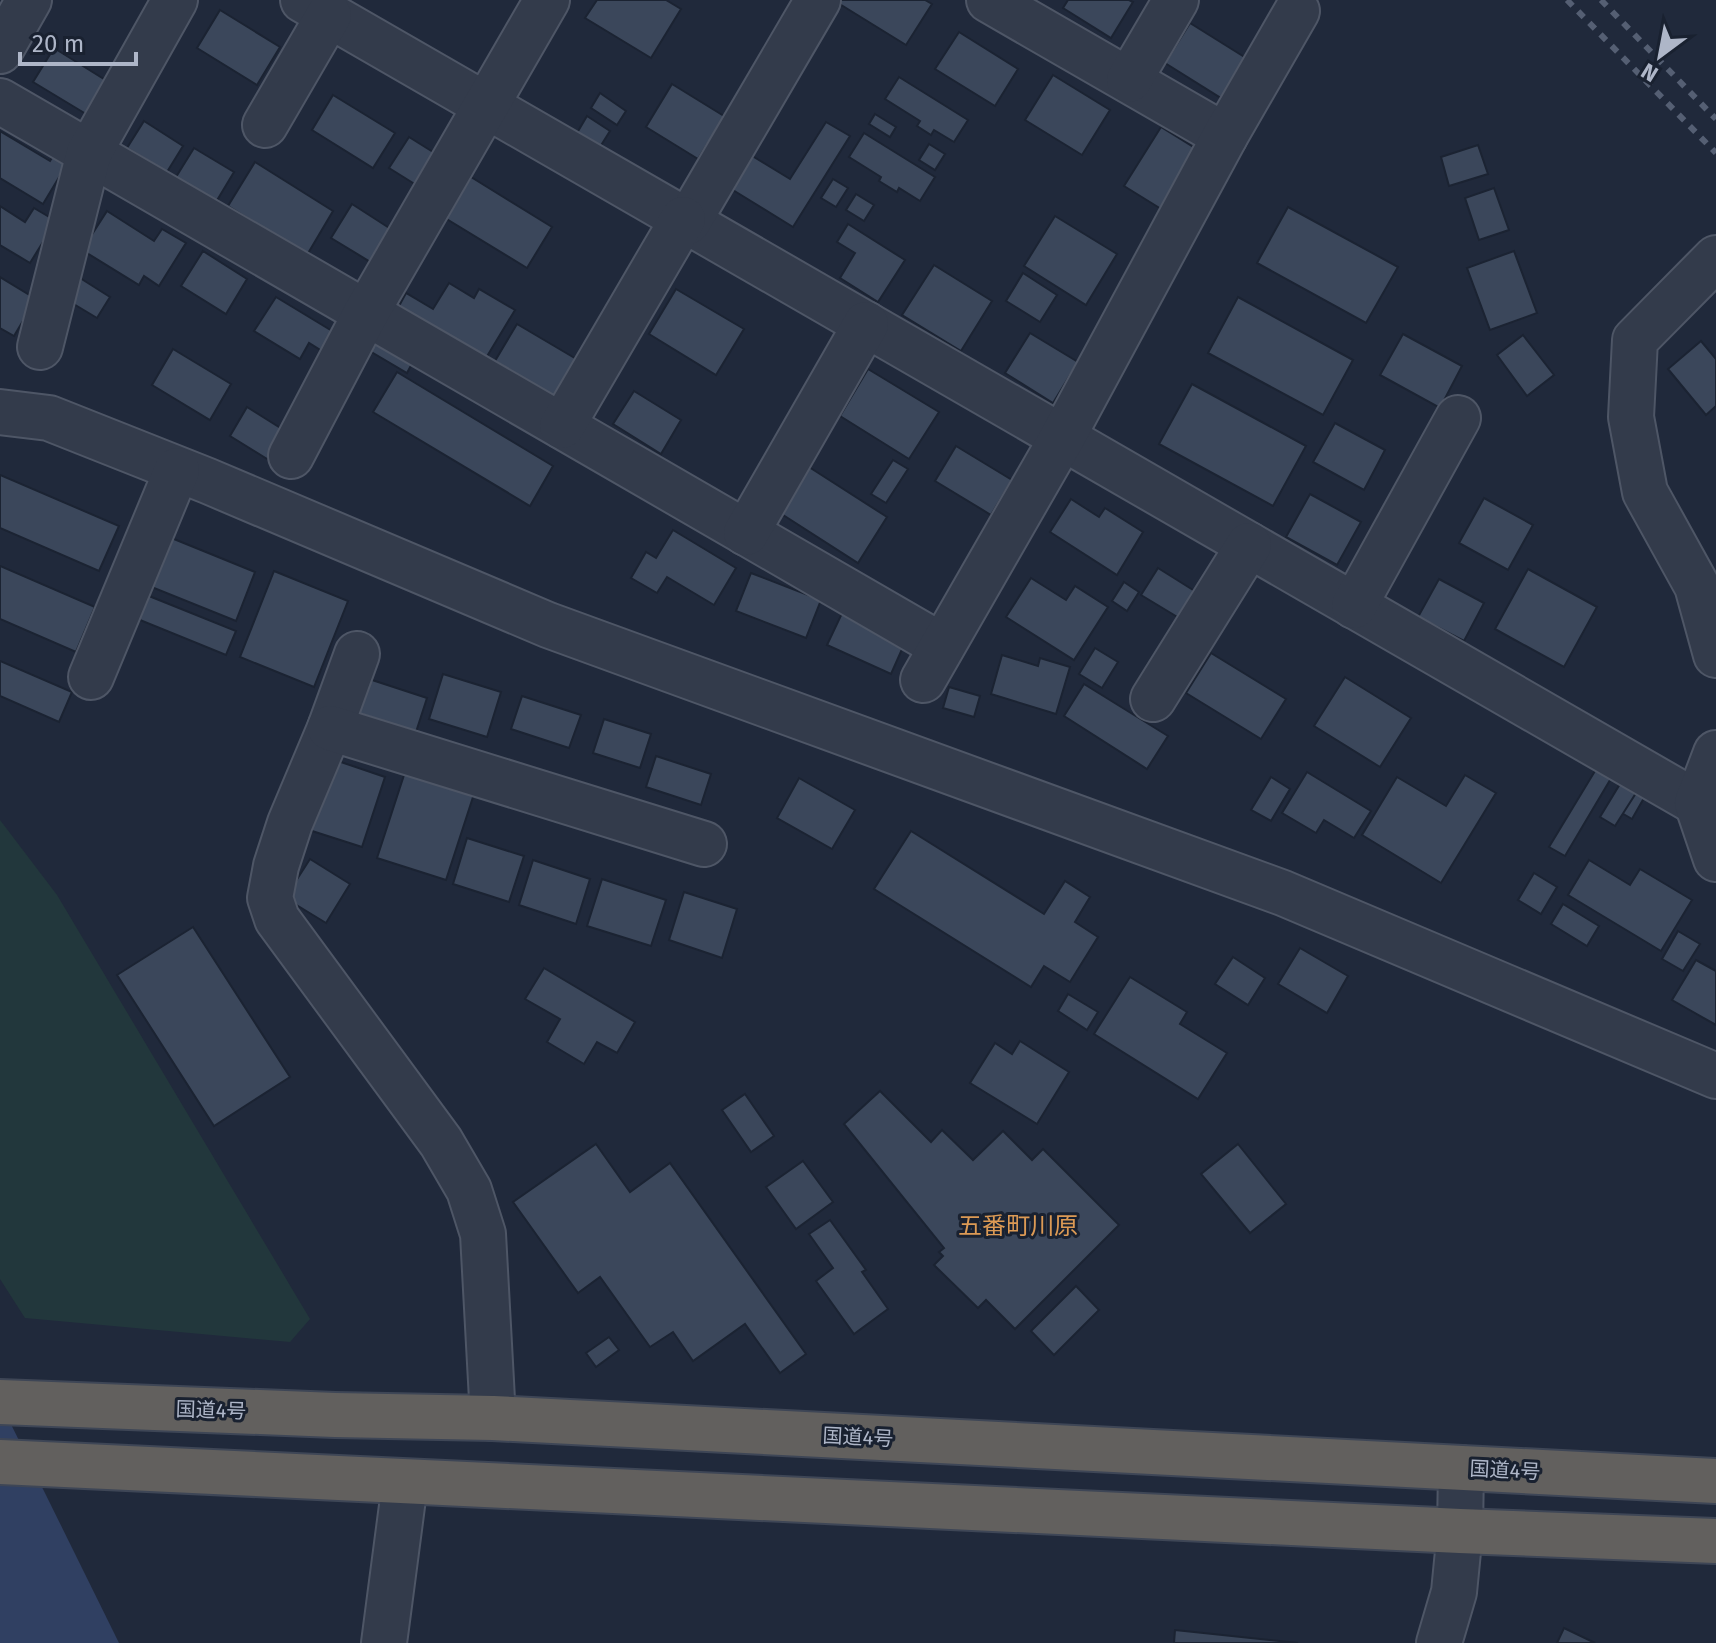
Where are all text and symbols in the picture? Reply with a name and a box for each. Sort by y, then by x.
scale bar [20,16,136,66]
north arrow [1620,16,1700,96]
text: 20 m [32,30,84,58]
text: N [1636,57,1663,88]
district label: 五番町川原 [958,1212,1078,1240]
street label: 国道4号 [175,1397,247,1423]
street label: 国道4号 [822,1423,894,1451]
street label: 国道4号 [1469,1456,1541,1484]

